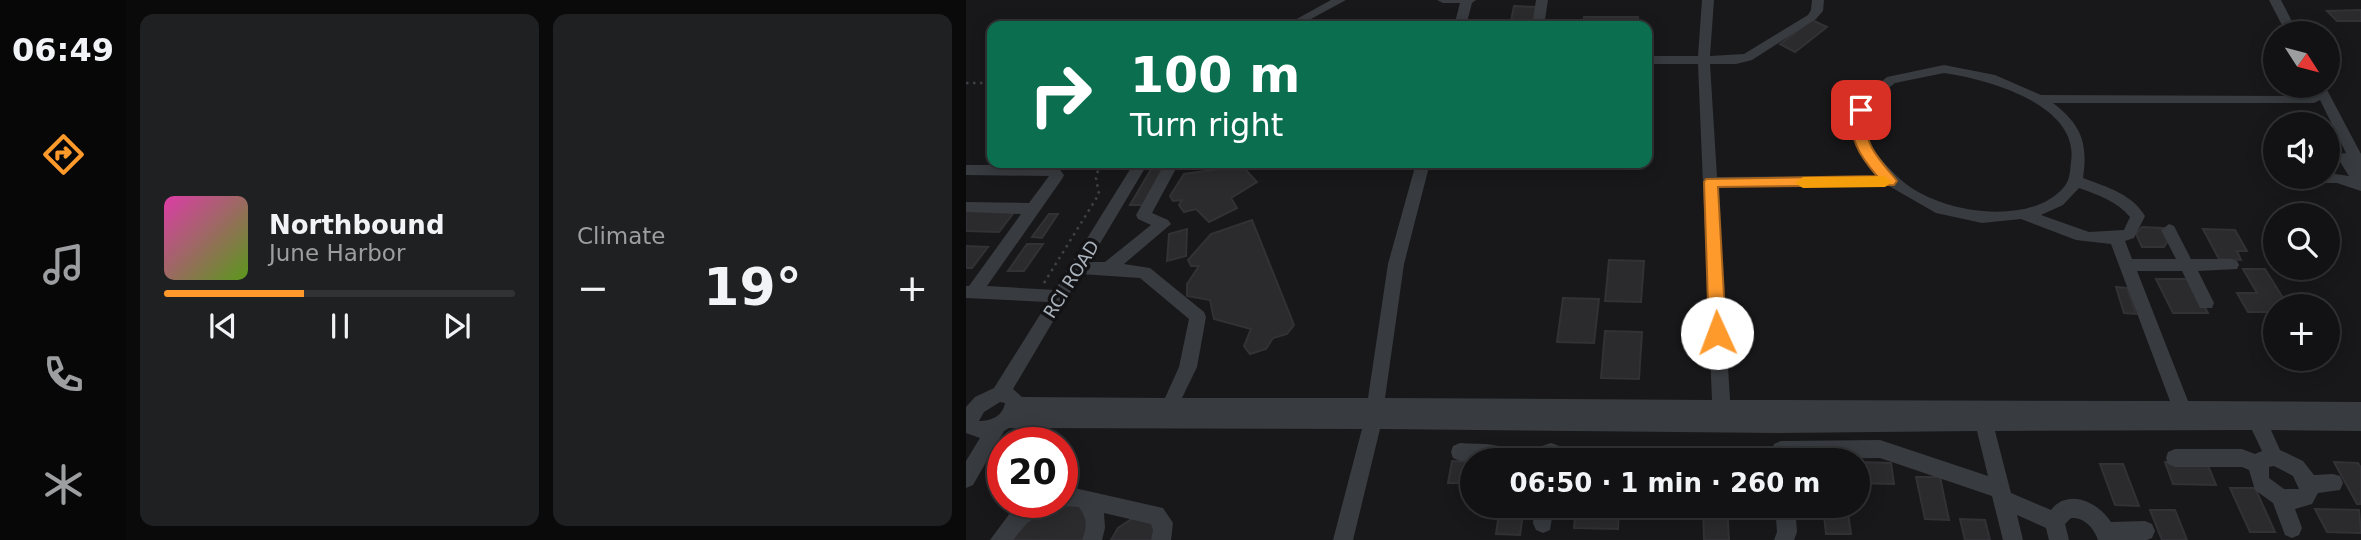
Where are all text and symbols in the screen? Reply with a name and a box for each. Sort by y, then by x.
north arrow [2263,21,2340,98]
map controls [2263,21,2340,371]
text: 06:49 [12,31,114,69]
text: 100 m [1130,47,1300,104]
icon: right [1015,49,1106,140]
pin [1831,80,1891,140]
icon: arrive [1842,91,1880,129]
text: Turn right [1130,106,1283,144]
button: sound [2263,112,2340,189]
icon: directions [39,130,88,179]
button: search [2263,203,2340,280]
text: Northbound [269,210,445,240]
text: Climate [577,223,666,249]
street label: RCI ROAD [1039,236,1103,322]
icon: music [39,240,88,289]
text: June Harbor [269,240,405,266]
text: 19° [703,257,802,317]
text: − [577,266,609,310]
text: + [896,266,928,310]
button: + [2263,294,2340,371]
position arrow [1680,296,1754,370]
icon: previous [204,307,242,345]
icon: pause [321,307,359,345]
icon: next [438,307,476,345]
icon: phone [39,350,88,399]
speed limit sign: 20 [987,427,1078,518]
icon: climate [39,460,88,509]
text: 06:50 · 1 min · 260 m [1510,468,1820,498]

